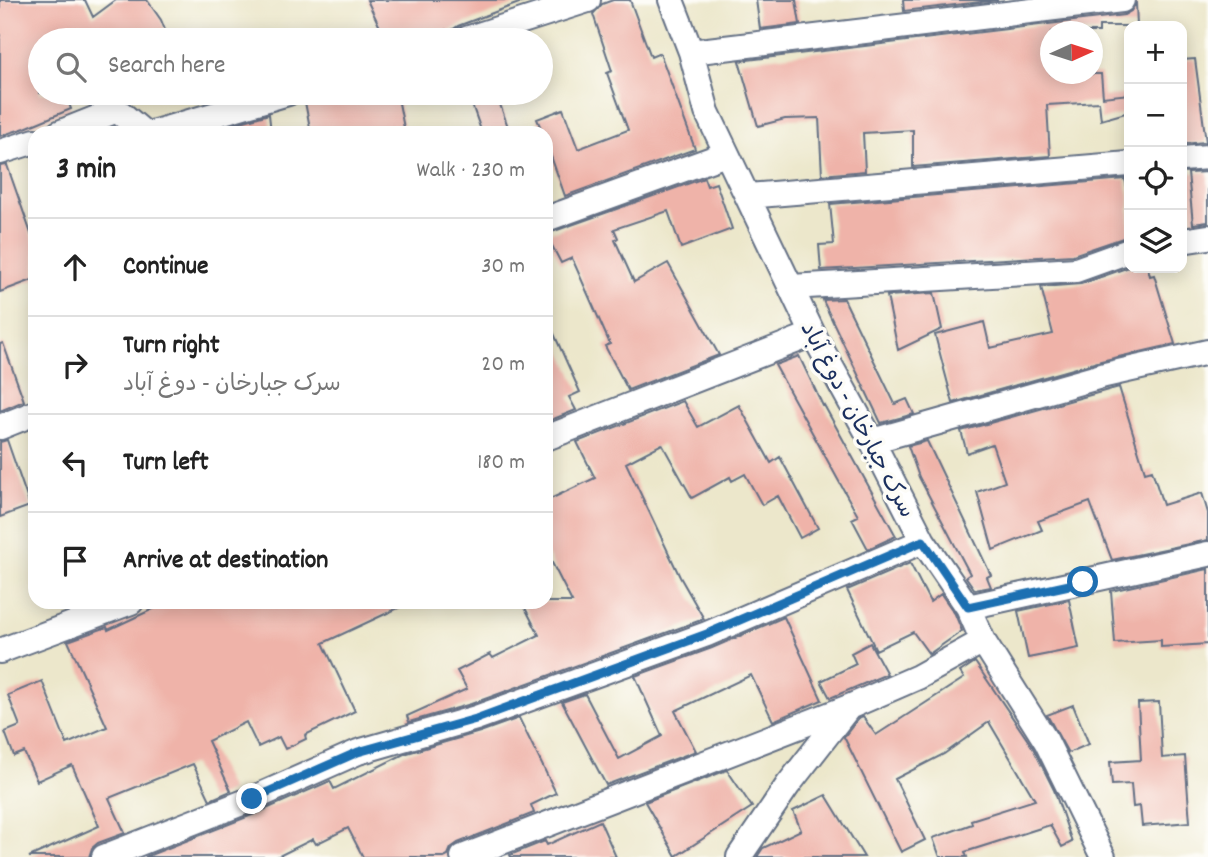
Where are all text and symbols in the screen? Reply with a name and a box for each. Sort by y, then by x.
north arrow [1040,21,1103,84]
map controls [1124,21,1187,273]
button: + [1124,21,1187,84]
search box [28,28,553,105]
icon: search [52,48,90,86]
text: Search here [108,48,226,85]
button: − [1124,84,1187,147]
button: locate [1124,147,1187,210]
text: 3 min [56,150,116,193]
text: Walk · 230 m [416,155,525,188]
button: layers [1124,210,1187,273]
icon: ahead [56,248,94,286]
text: Continue [123,249,208,286]
text: 30 m [481,251,525,284]
street label: سرک جبارخان - دوغ آباد [790,317,922,525]
text: Turn right [123,328,220,365]
icon: right [56,346,94,384]
text: 20 m [481,349,525,382]
text: سرک جبارخان - دوغ آباد [123,369,341,402]
icon: left [56,444,94,482]
text: Turn left [123,445,209,482]
text: 180 m [477,447,525,480]
icon: arrive [56,542,94,580]
text: Arrive at destination [123,543,328,580]
route start [1067,566,1098,597]
route end [236,783,267,814]

